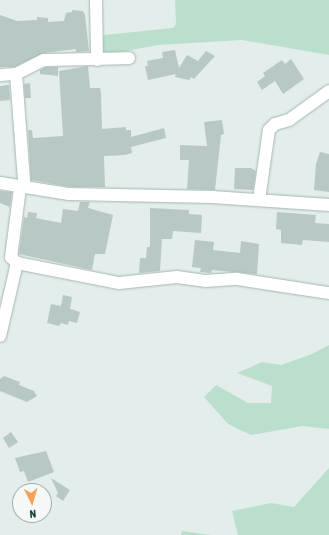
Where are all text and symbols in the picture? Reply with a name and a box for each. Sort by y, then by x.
north arrow [12,483,52,523]
text: N [29,508,37,520]

